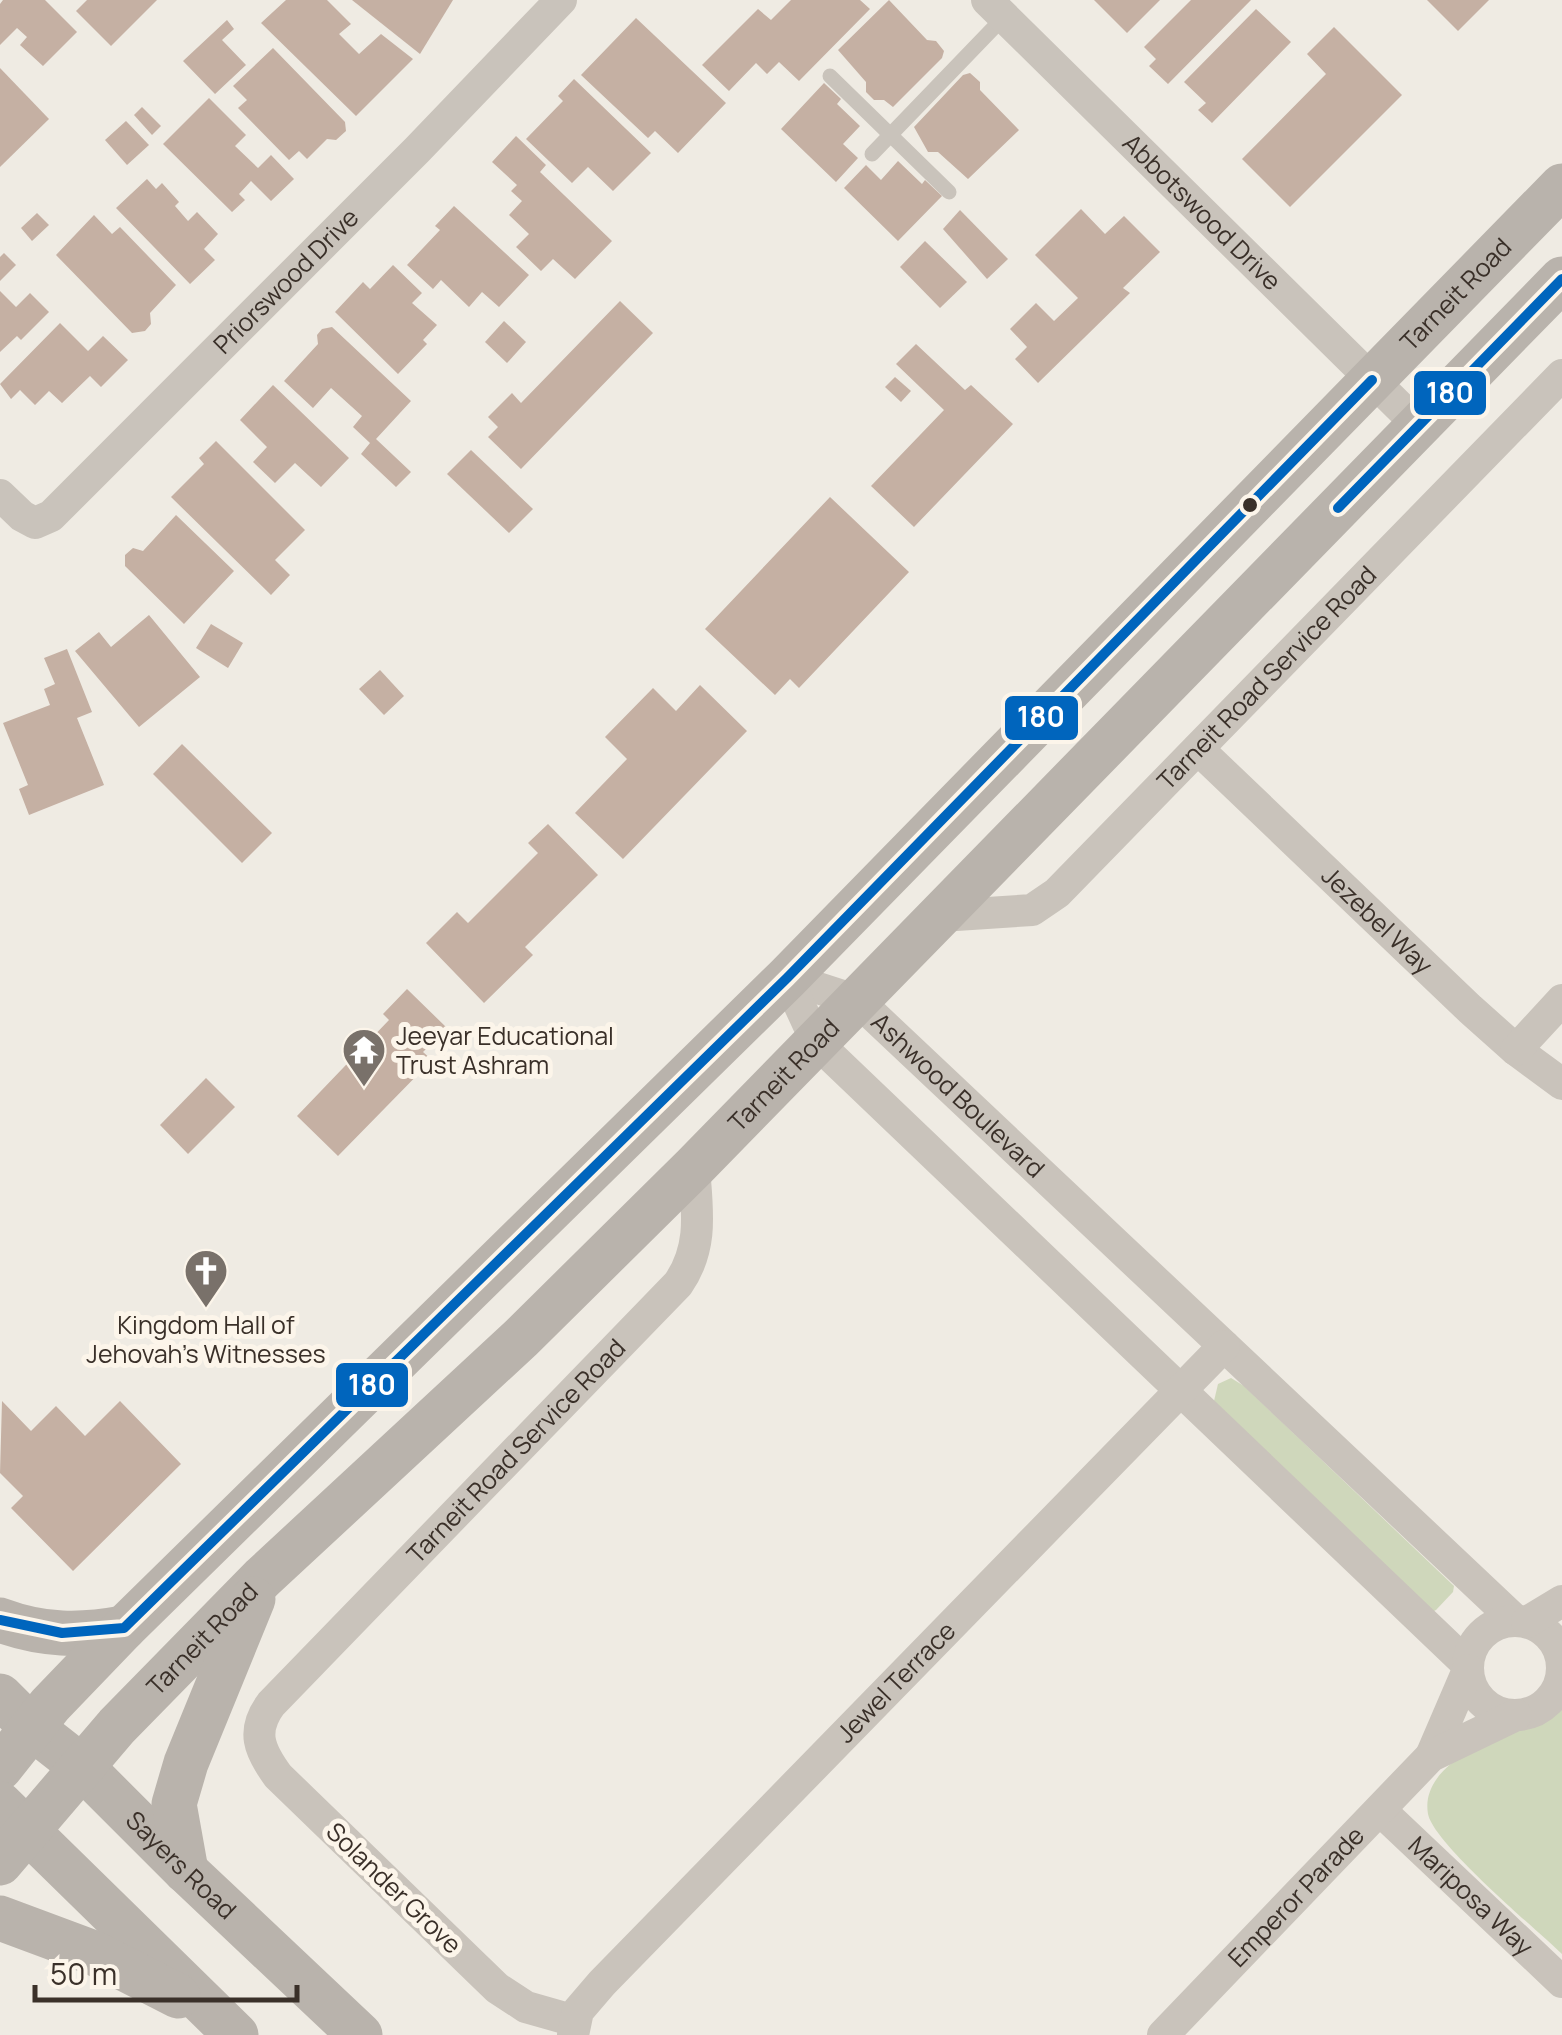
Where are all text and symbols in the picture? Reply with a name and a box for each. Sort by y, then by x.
street label: Abbotswood Drive [1115,126,1289,298]
street label: Priorswood Drive [205,200,366,361]
street label: Tarneit Road [1392,230,1519,358]
line badge: 180 [1412,369,1488,417]
text: 180 [1426,373,1474,411]
unlabelled marker [1240,495,1260,515]
street label: Tarneit Road Service Road [1149,558,1384,797]
line badge: 180 [1003,694,1080,742]
text: 180 [1017,697,1065,735]
street label: Jezebel Way [1314,858,1441,982]
street label: Ashwood Boulevard [864,1004,1053,1185]
street label: Tarneit Road [720,1011,847,1139]
place label: Jeeyar Educational Trust Ashram [396,1018,614,1082]
temple icon: Jeeyar Educational Trust Ashram [341,1027,387,1088]
church icon: Kingdom Hall of Jehovah's Witnesses [183,1248,229,1309]
place label: Kingdom Hall of Jehovah's Witnesses [86,1307,326,1371]
street label: Tarneit Road Service Road [399,1331,633,1571]
line badge: 180 [334,1361,410,1409]
text: 180 [348,1365,396,1403]
street label: Tarneit Road [138,1574,265,1703]
street label: Jewel Terrace [828,1613,963,1750]
street label: Sayers Road [118,1803,244,1927]
street label: Solander Grove [319,1814,470,1961]
street label: Emperor Parade [1220,1818,1372,1974]
street label: Mariposa Way [1401,1828,1541,1963]
scale bar [35,1940,298,2002]
text: 50 m [50,1953,117,1994]

